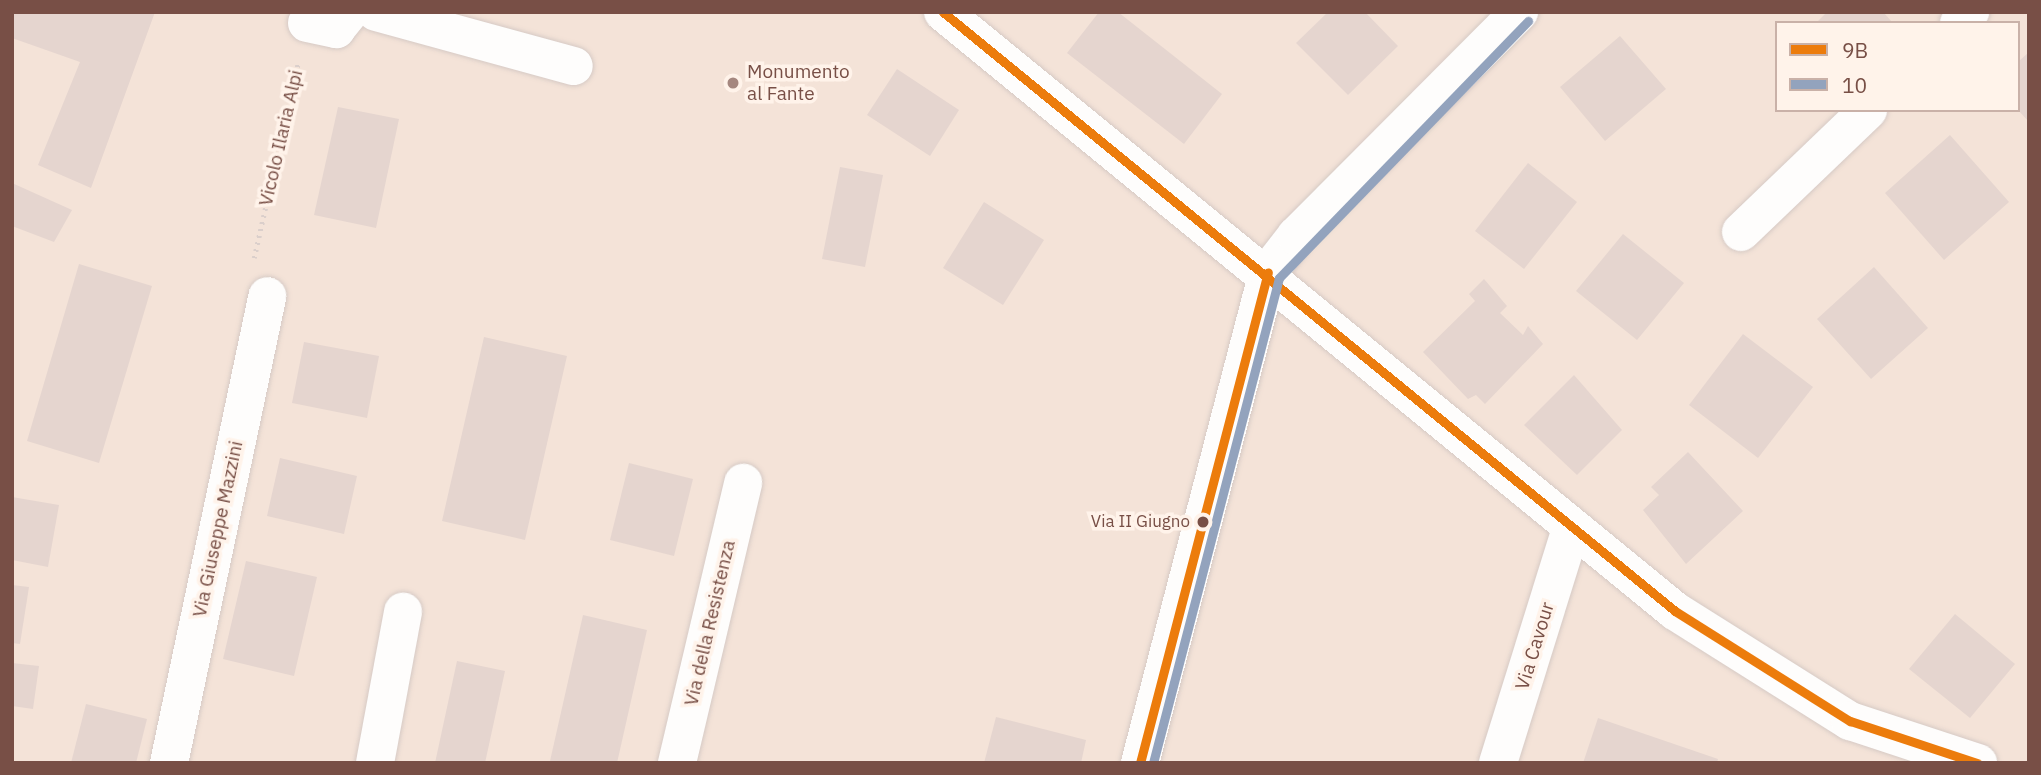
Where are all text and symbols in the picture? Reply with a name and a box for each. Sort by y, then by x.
legend [1775,21,2020,112]
text: 9B [1842,36,1868,64]
place label: Monumento al Fante [747,61,850,105]
street label: Vicolo Ilaria Alpi [254,68,308,208]
text: 10 [1842,71,1867,99]
marker: Monumento al Fante [725,75,741,91]
street label: Via Giuseppe Mazzini [188,439,248,619]
place label: Via II Giugno [1091,512,1190,532]
marker: Via II Giugno [1196,515,1210,529]
street label: Via della Resistenza [680,538,740,708]
street label: Via Cavour [1511,599,1559,693]

